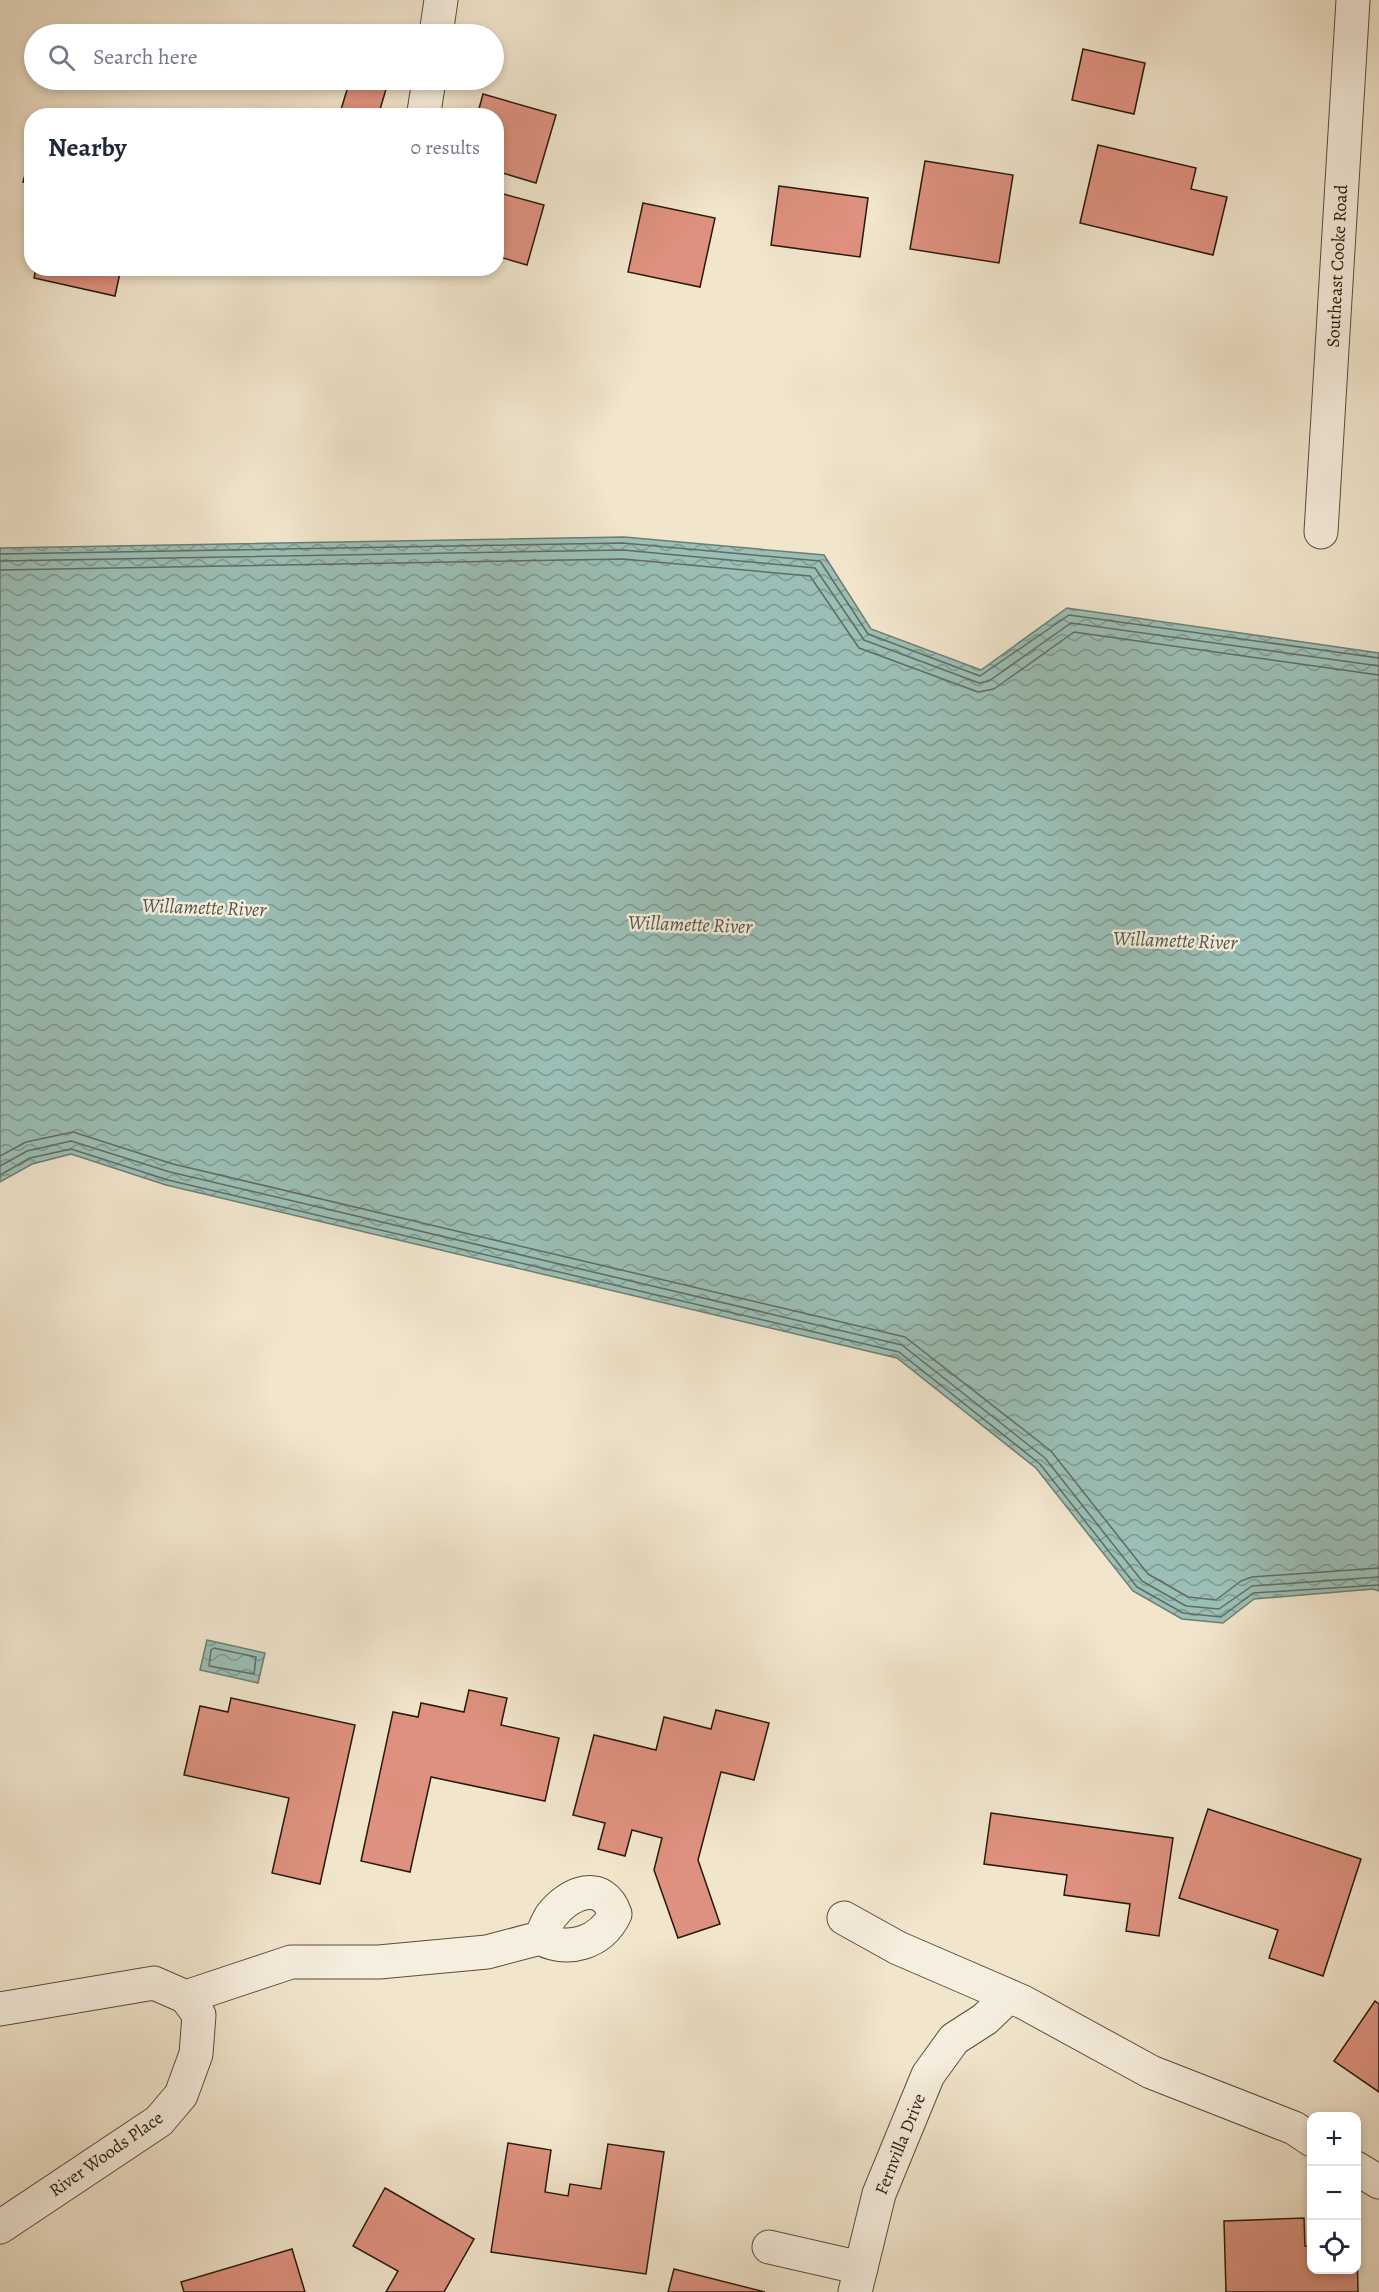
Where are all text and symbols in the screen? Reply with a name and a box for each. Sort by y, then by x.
search box [24,24,504,90]
icon: search [45,41,78,74]
text: Search here [93,42,198,72]
text: Nearby [48,130,127,165]
text: 0 results [411,134,480,161]
street label: Southeast Cooke Road [1321,184,1353,348]
water label: Willamette River [141,892,268,923]
water label: Willamette River [627,909,754,940]
water label: Willamette River [1112,925,1239,956]
street label: Fernvilla Drive [869,2090,931,2198]
street label: River Woods Place [44,2106,168,2202]
map controls [1307,2112,1361,2274]
button: + [1307,2112,1361,2166]
button: − [1307,2166,1361,2220]
button: locate [1307,2220,1361,2274]

